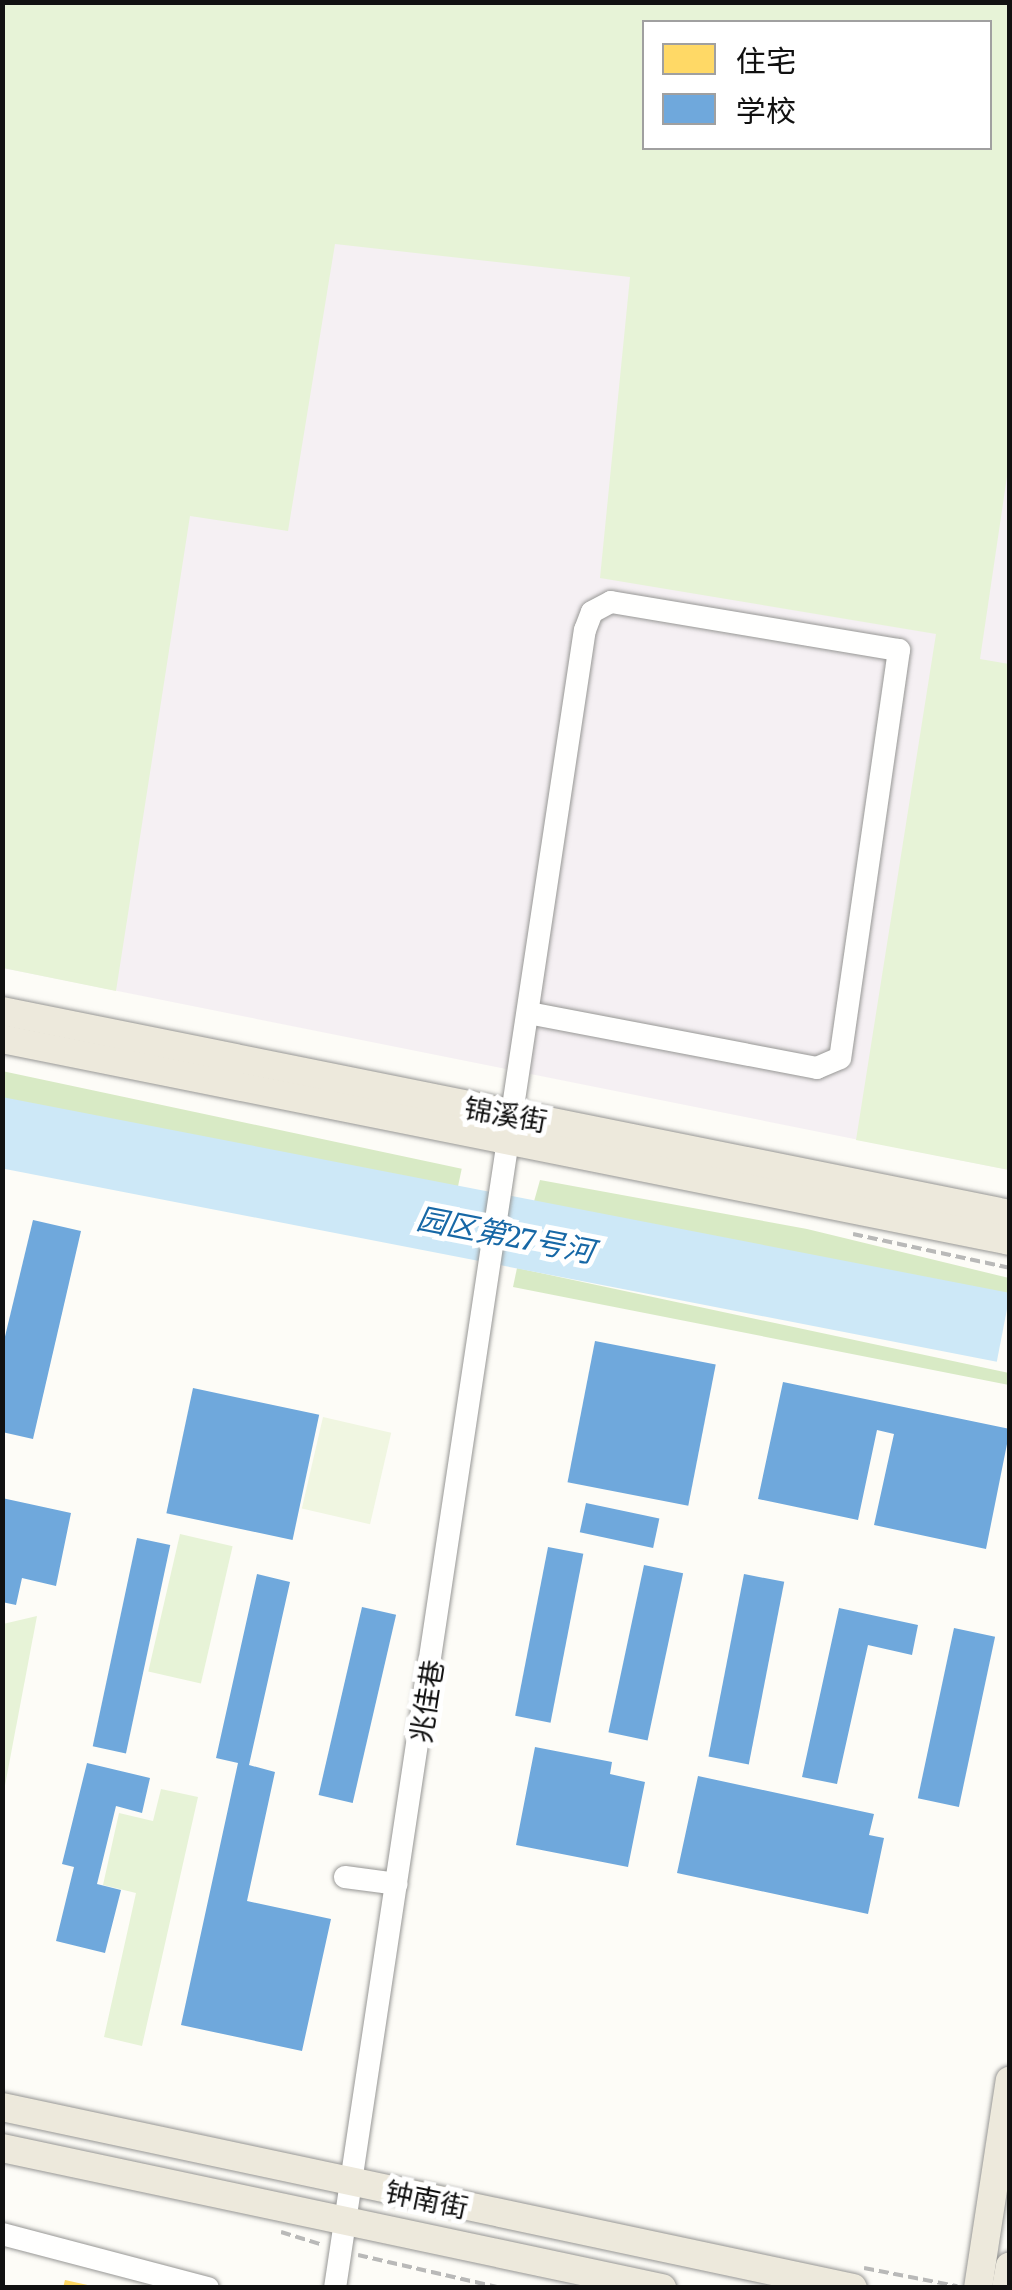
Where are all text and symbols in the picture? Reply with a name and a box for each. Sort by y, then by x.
legend [642,20,992,150]
text: 住宅 [736,37,796,81]
text: 学校 [736,87,796,131]
street label: 锦溪街 [462,1089,550,1137]
water label: 园区第27号河 [414,1198,598,1268]
street label: 兆佳巷 [402,1657,448,1745]
street label: 钟南街 [382,2173,472,2223]

